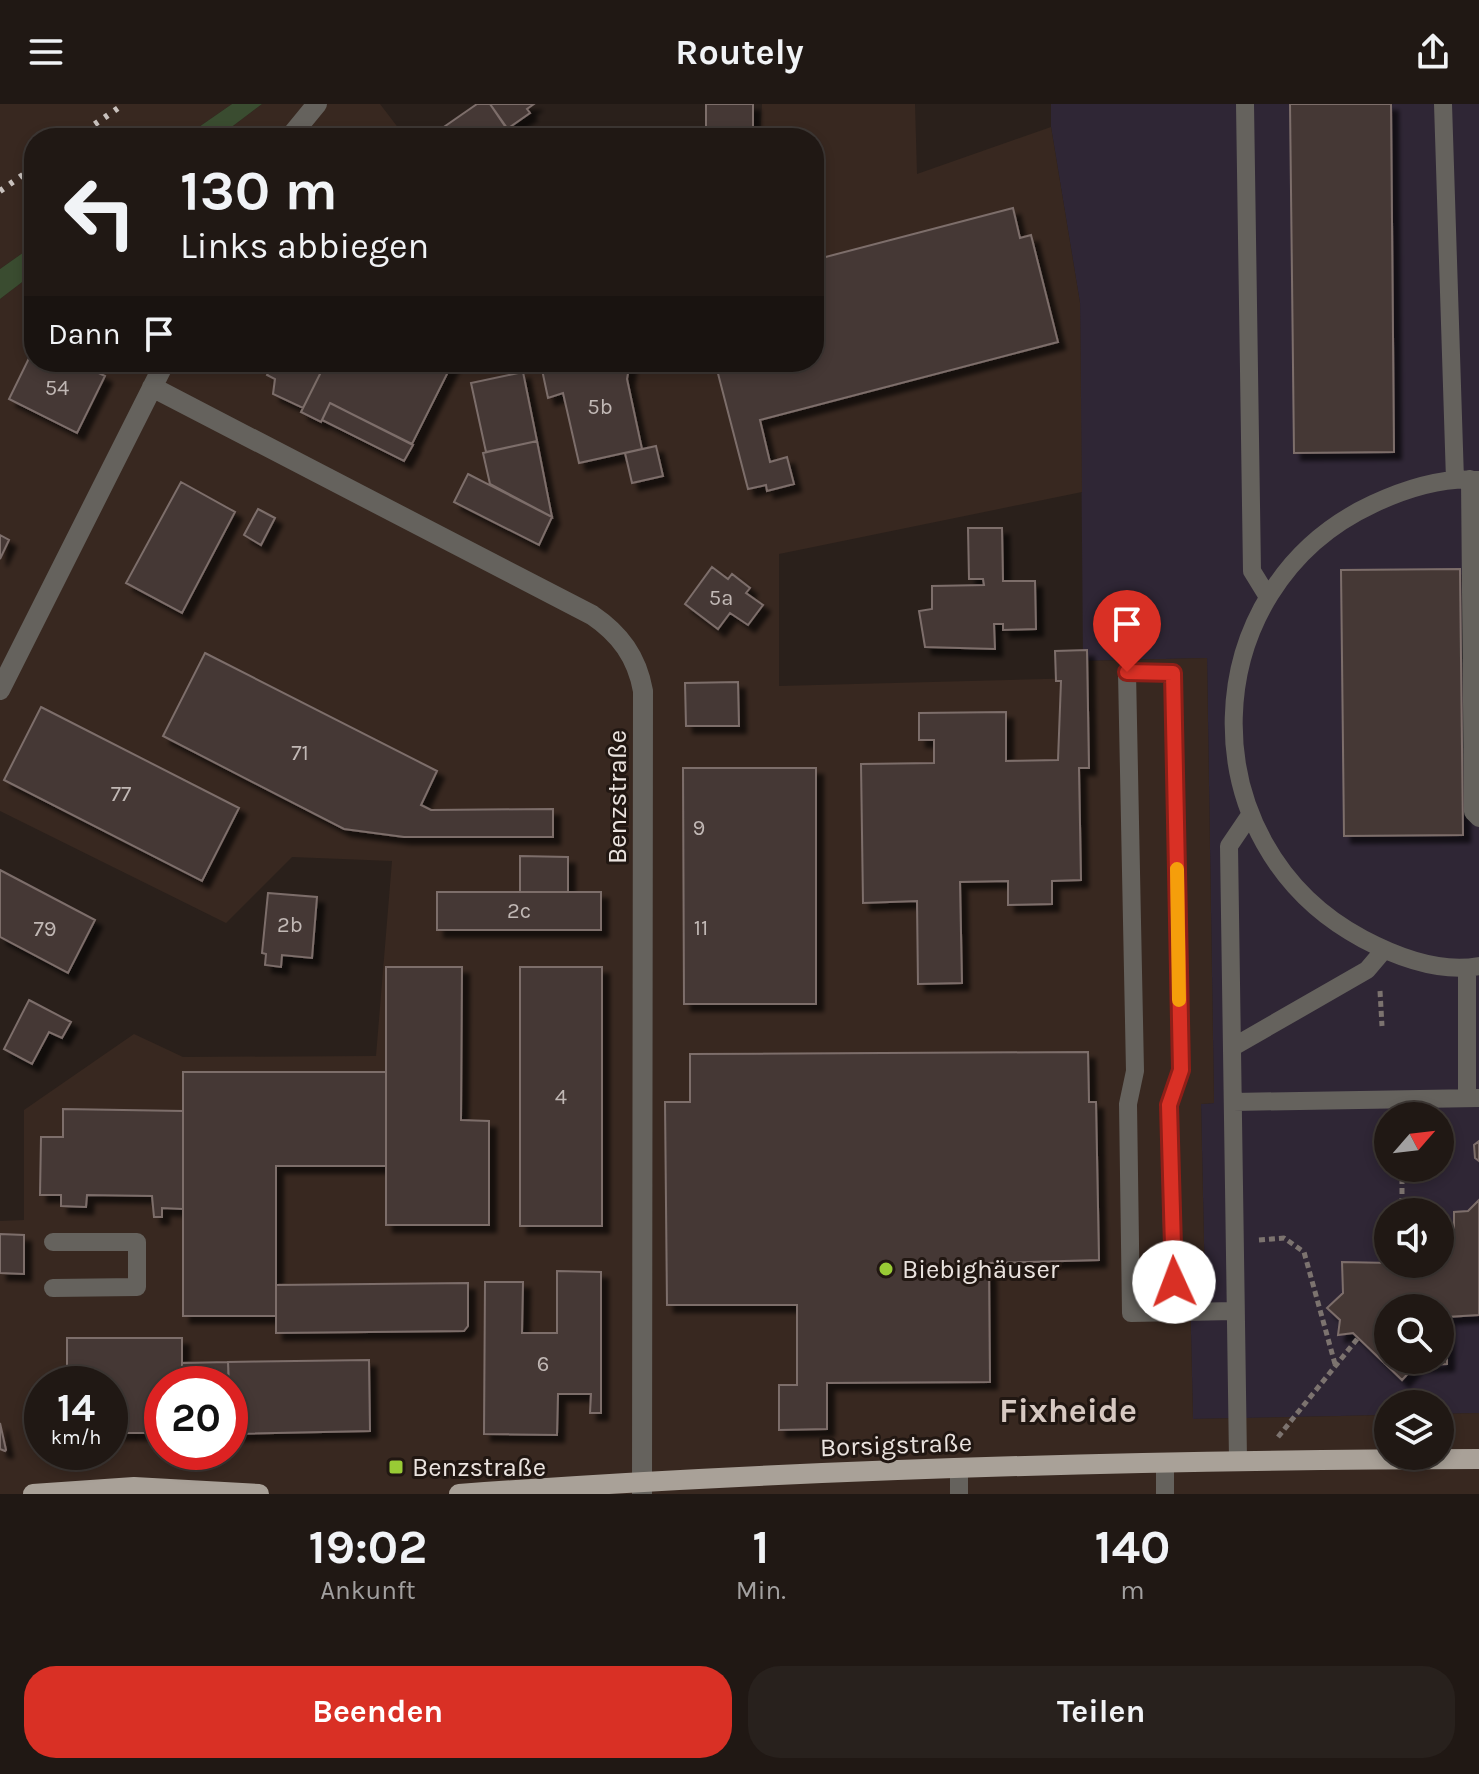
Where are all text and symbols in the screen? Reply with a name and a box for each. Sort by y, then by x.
icon: menu [24,30,68,74]
icon: share [1411,30,1455,74]
text: Routely [675,31,804,73]
text: 130 m [180,158,338,223]
icon: left [48,160,152,264]
text: Links abbiegen [180,225,429,267]
icon: arrive [137,312,181,356]
text: Dann [48,316,121,352]
house number: 54 [45,375,69,401]
house number: 5b [587,394,613,420]
house number: 5a [709,585,733,611]
pin [1093,590,1161,672]
icon: arrive [1105,602,1149,646]
street label: Benzstraße [602,730,633,864]
house number: 71 [291,740,309,766]
house number: 77 [111,781,131,807]
house number: 9 [693,815,705,841]
house number: 2c [507,898,531,924]
house number: 2b [277,912,303,938]
house number: 11 [694,915,708,941]
house number: 79 [33,916,57,942]
house number: 4 [555,1084,567,1110]
north arrow [1374,1102,1454,1182]
map controls [1374,1102,1454,1470]
button: sound [1374,1198,1454,1278]
position arrow [1132,1240,1216,1324]
place label: Biebighäuser [902,1254,1060,1285]
marker: Biebighäuser [877,1260,895,1278]
button: search [1374,1294,1454,1374]
house number: 6 [537,1351,549,1377]
speed limit sign: 20 [144,1366,248,1470]
text: 14 [57,1384,95,1431]
button: layers [1374,1390,1454,1470]
district label: Fixheide [999,1391,1137,1431]
text: km/h [51,1426,101,1449]
street label: Borsigstraße [819,1427,973,1463]
place label: Benzstraße [412,1452,546,1483]
marker: Benzstraße [387,1458,405,1476]
text: 19:02 [309,1519,427,1575]
text: 1 [752,1519,769,1575]
text: 140 [1094,1519,1170,1575]
text: Ankunft [320,1575,416,1606]
text: Min. [736,1575,786,1606]
text: m [1120,1575,1145,1606]
button: Beenden [24,1666,732,1758]
button: Teilen [748,1666,1455,1758]

